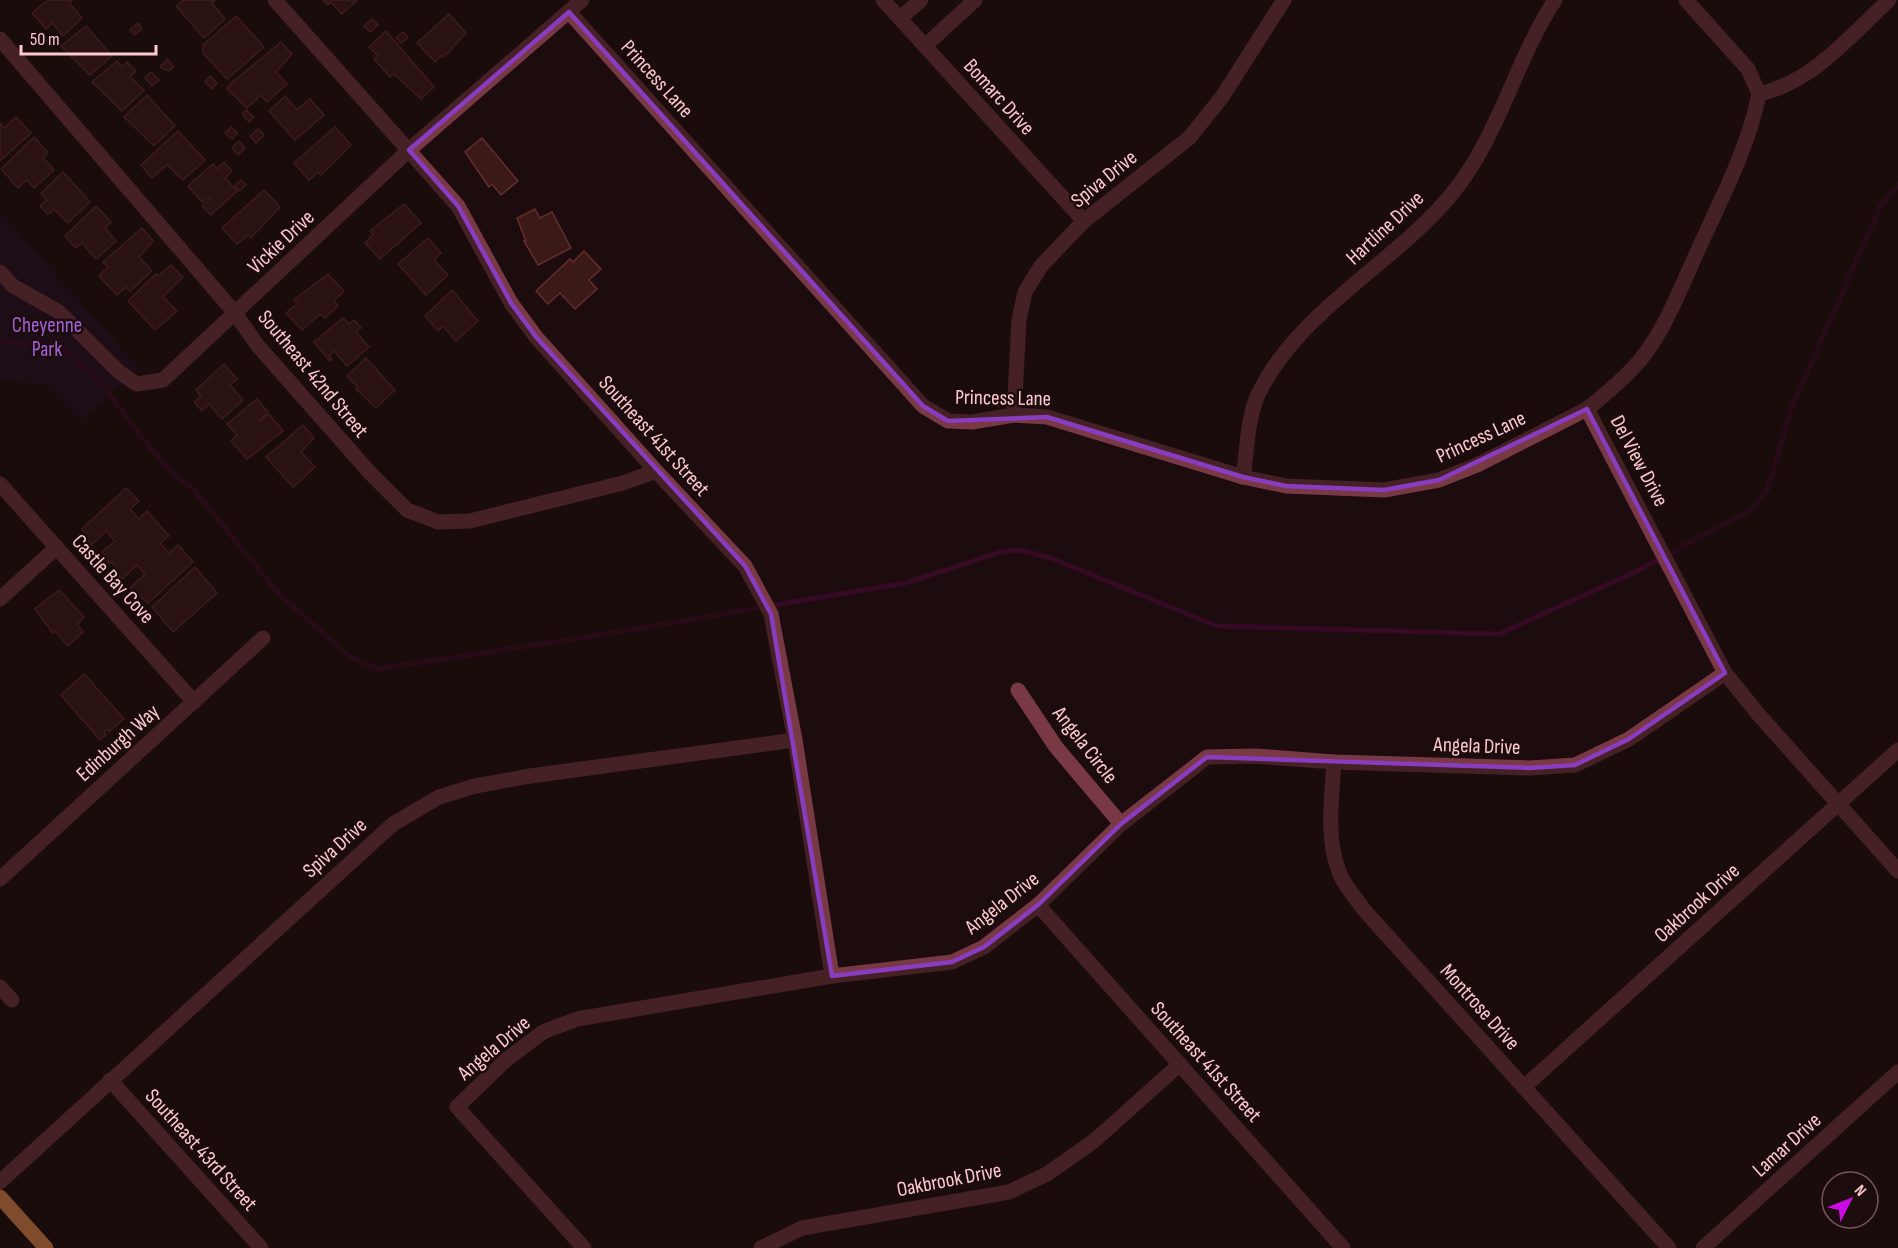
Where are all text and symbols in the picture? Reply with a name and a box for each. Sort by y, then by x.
scale bar [21,18,156,56]
text: 50 m [30,29,60,50]
street label: Princess Lane [616,35,698,123]
street label: Bomarc Drive [958,54,1040,140]
street label: Spiva Drive [1066,145,1142,213]
street label: Hartline Drive [1341,186,1429,270]
street label: Vickie Drive [242,205,320,279]
street label: Southeast 42nd Street [252,305,374,443]
park label: Cheyenne Park [12,313,82,362]
street label: Southeast 41st Street [593,371,715,501]
street label: Princess Lane [955,385,1051,411]
street label: Princess Lane [1432,405,1530,469]
street label: Del View Drive [1605,411,1673,511]
street label: Castle Bay Cove [66,529,160,629]
street label: Edinburgh Way [71,699,165,787]
street label: Angela Circle [1047,701,1123,789]
street label: Angela Drive [1432,732,1521,760]
street label: Spiva Drive [298,813,372,883]
street label: Oakbrook Drive [1649,858,1745,948]
street label: Angela Drive [959,866,1044,940]
street label: Montrose Drive [1435,959,1525,1055]
street label: Southeast 41st Street [1145,997,1267,1127]
street label: Angela Drive [452,1010,535,1086]
street label: Southeast 43rd Street [140,1084,262,1216]
street label: Lamar Drive [1748,1108,1826,1182]
street label: Oakbrook Drive [895,1158,1003,1202]
north arrow [1820,1170,1880,1230]
text: N [1850,1181,1870,1200]

